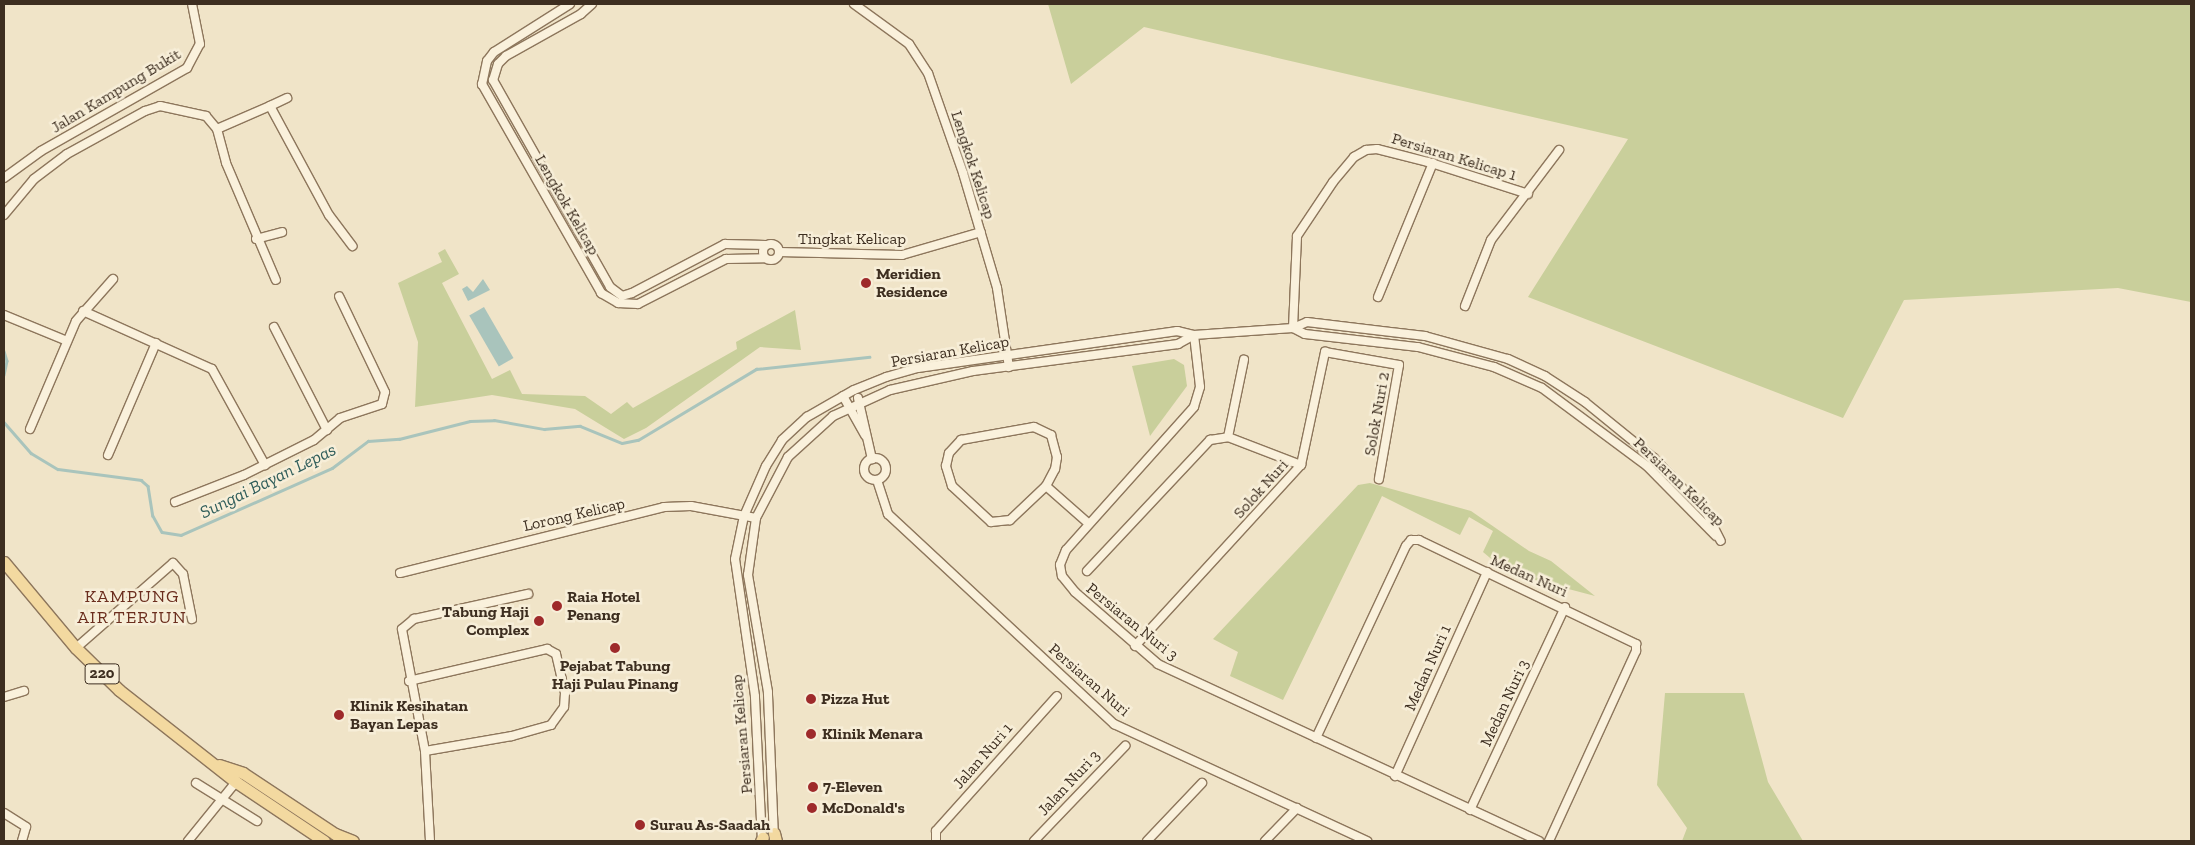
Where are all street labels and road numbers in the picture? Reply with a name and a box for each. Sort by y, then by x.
street label: Jalan Kampung Bukit [48,45,184,137]
street label: Lengkok Kelicap [946,109,1000,221]
street label: Persiaran Kelicap 1 [1389,129,1519,185]
street label: Lengkok Kelicap [531,151,603,259]
street label: Tingkat Kelicap [798,229,906,249]
street label: Persiaran Kelicap [889,332,1011,372]
street label: Solok Nuri 2 [1360,371,1394,457]
street label: Persiaran Kelicap [1629,434,1729,530]
street label: Solok Nuri [1230,456,1292,522]
street label: Lorong Kelicap [521,494,627,536]
street label: Medan Nuri [1488,551,1570,601]
street label: Persiaran Nuri 3 [1082,579,1182,665]
street label: Medan Nuri 1 [1401,622,1455,714]
street label: Persiaran Nuri [1045,640,1133,720]
street label: Medan Nuri 3 [1477,656,1533,750]
road number: 220 [84,662,120,686]
street label: Persiaran Kelicap [727,674,757,794]
street label: Jalan Nuri 1 [949,719,1017,793]
street label: Jalan Nuri 3 [1034,746,1104,820]

